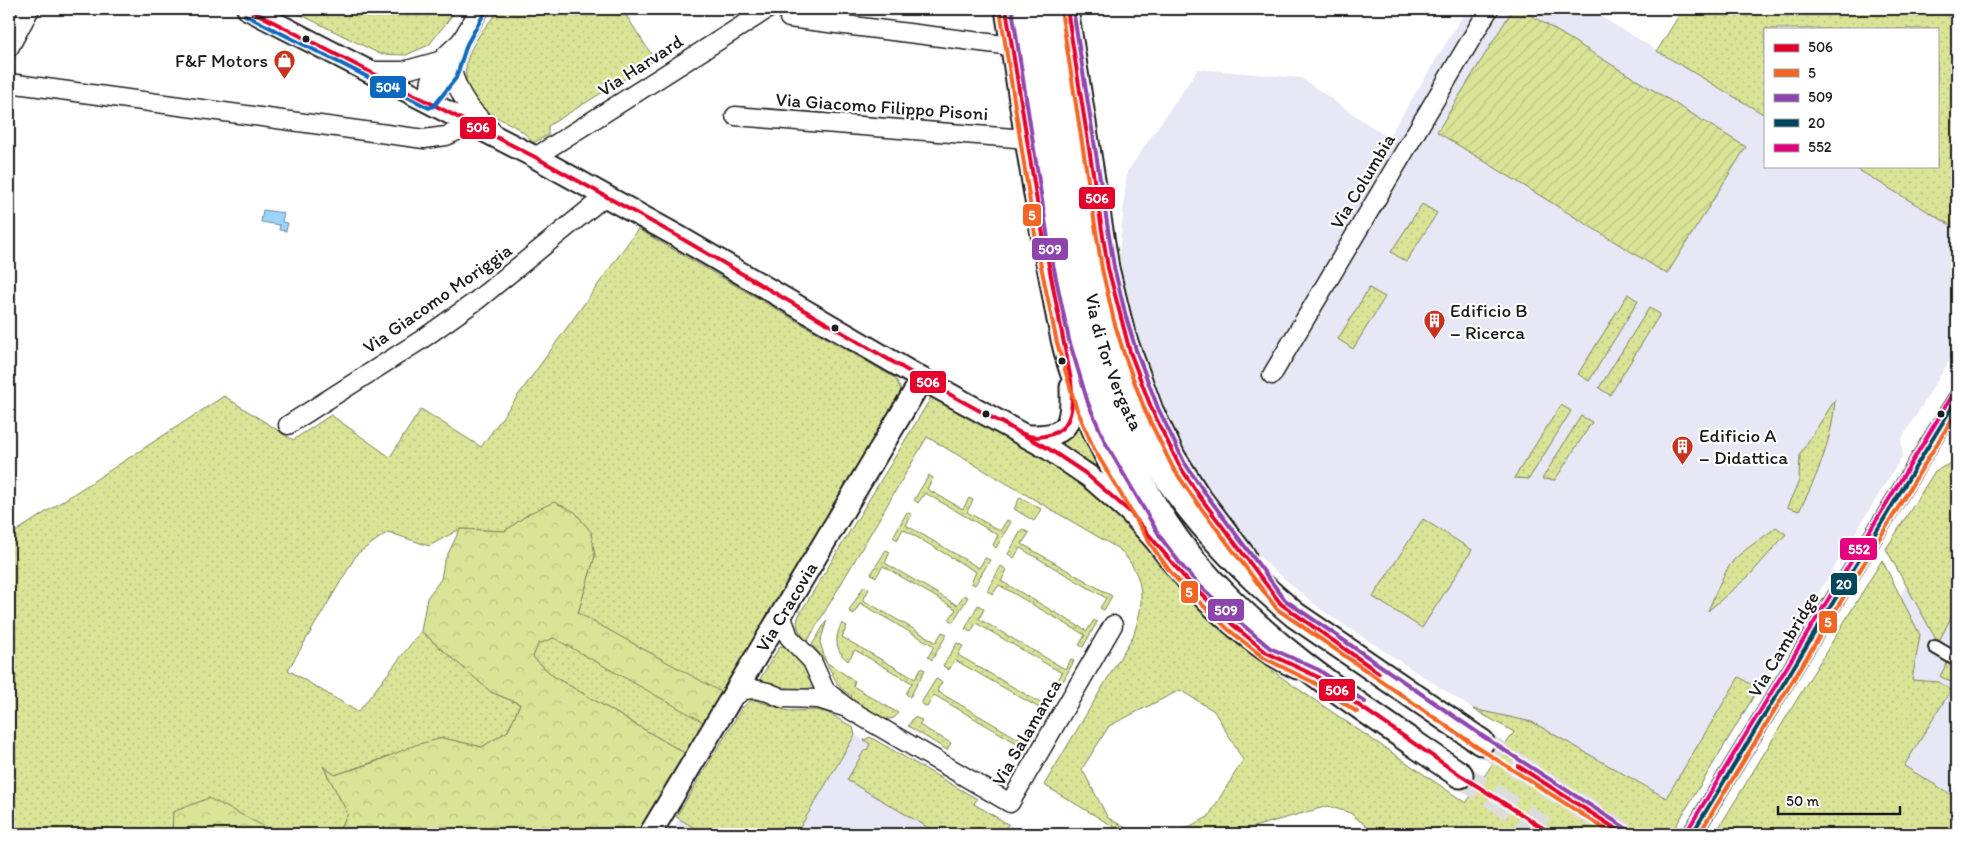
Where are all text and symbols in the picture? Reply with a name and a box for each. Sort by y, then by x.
legend [1764,28,1938,168]
street label: Via Harvard [593,29,688,101]
unlabelled marker [301,34,311,44]
text: 506 [1808,38,1833,56]
shop icon: F&F Motors [272,48,296,79]
place label: F&F Motors [175,49,268,72]
text: 5 [1808,64,1816,82]
line badge: 504 [369,75,407,99]
text: 504 [376,79,401,96]
street label: Via Giacomo Filippo Pisoni [775,88,989,125]
text: 509 [1808,88,1833,106]
text: 20 [1808,114,1825,132]
line badge: 506 [459,116,497,140]
text: 506 [466,119,490,136]
street label: Via Columbia [1325,129,1400,233]
text: 552 [1808,138,1832,156]
line badge: 506 [1078,186,1116,210]
text: 506 [1085,190,1109,207]
line badge: 5 [1022,203,1042,227]
text: 5 [1028,207,1036,224]
line badge: 509 [1031,237,1069,261]
street label: Via Giacomo Moriggia [358,238,516,358]
text: 509 [1038,241,1062,258]
street label: Via di Tor Vergata [1081,292,1148,435]
place label: Edificio B – Ricerca [1450,299,1528,344]
building icon: Edificio B – Ricerca [1422,309,1446,340]
unlabelled marker [830,323,840,333]
unlabelled marker [1057,356,1067,366]
line badge: 506 [909,370,947,394]
text: 506 [916,374,940,391]
unlabelled marker [981,409,991,419]
unlabelled marker [1936,409,1946,419]
place label: Edificio A – Didattica [1699,424,1788,469]
building icon: Edificio A – Didattica [1671,434,1695,465]
line badge: 552 [1839,537,1878,561]
text: 552 [1848,541,1871,558]
street label: Via Cracovia [751,557,822,656]
line badge: 20 [1830,572,1858,596]
text: 20 [1836,576,1852,593]
line badge: 5 [1180,580,1199,604]
text: 5 [1185,584,1193,601]
street label: Via Cambridge [1743,587,1824,701]
line badge: 509 [1207,598,1245,622]
text: 509 [1214,602,1238,619]
line badge: 5 [1818,610,1838,634]
text: 5 [1824,614,1832,631]
street label: Via Salamanca [987,675,1066,790]
line badge: 506 [1318,678,1356,702]
text: 506 [1325,682,1349,699]
scale bar [1778,783,1901,815]
text: 50 m [1786,792,1819,810]

